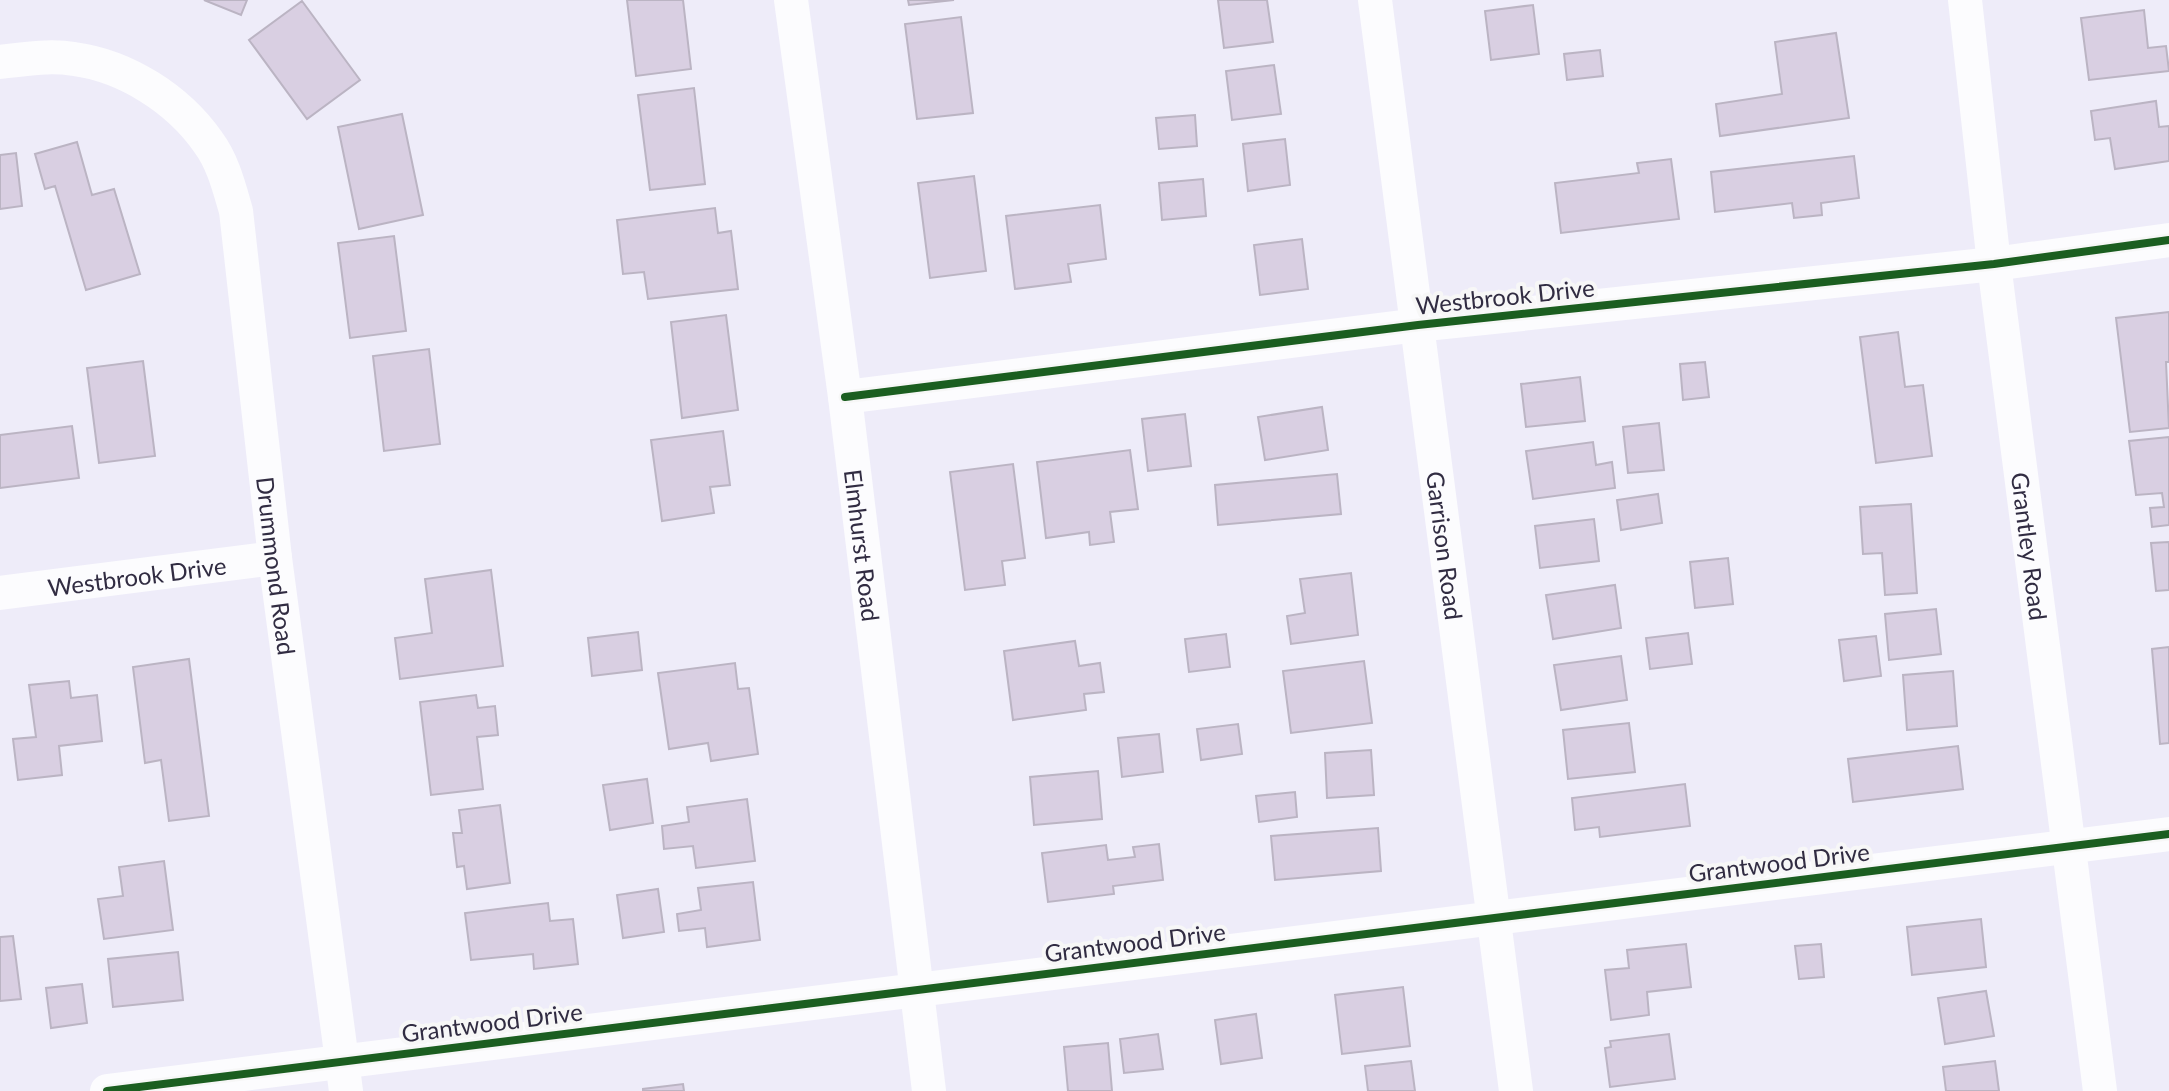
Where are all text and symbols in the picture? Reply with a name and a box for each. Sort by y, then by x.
street label: Westbrook Drive [1414,272,1596,320]
street label: Elmhurst Road [839,468,887,623]
street label: Garrison Road [1422,469,1469,621]
street label: Grantley Road [2006,470,2054,622]
street label: Drummond Road [251,475,302,657]
street label: Westbrook Drive [46,550,228,601]
street label: Grantwood Drive [1687,836,1871,888]
street label: Grantwood Drive [1043,916,1227,968]
street label: Grantwood Drive [400,996,584,1048]

